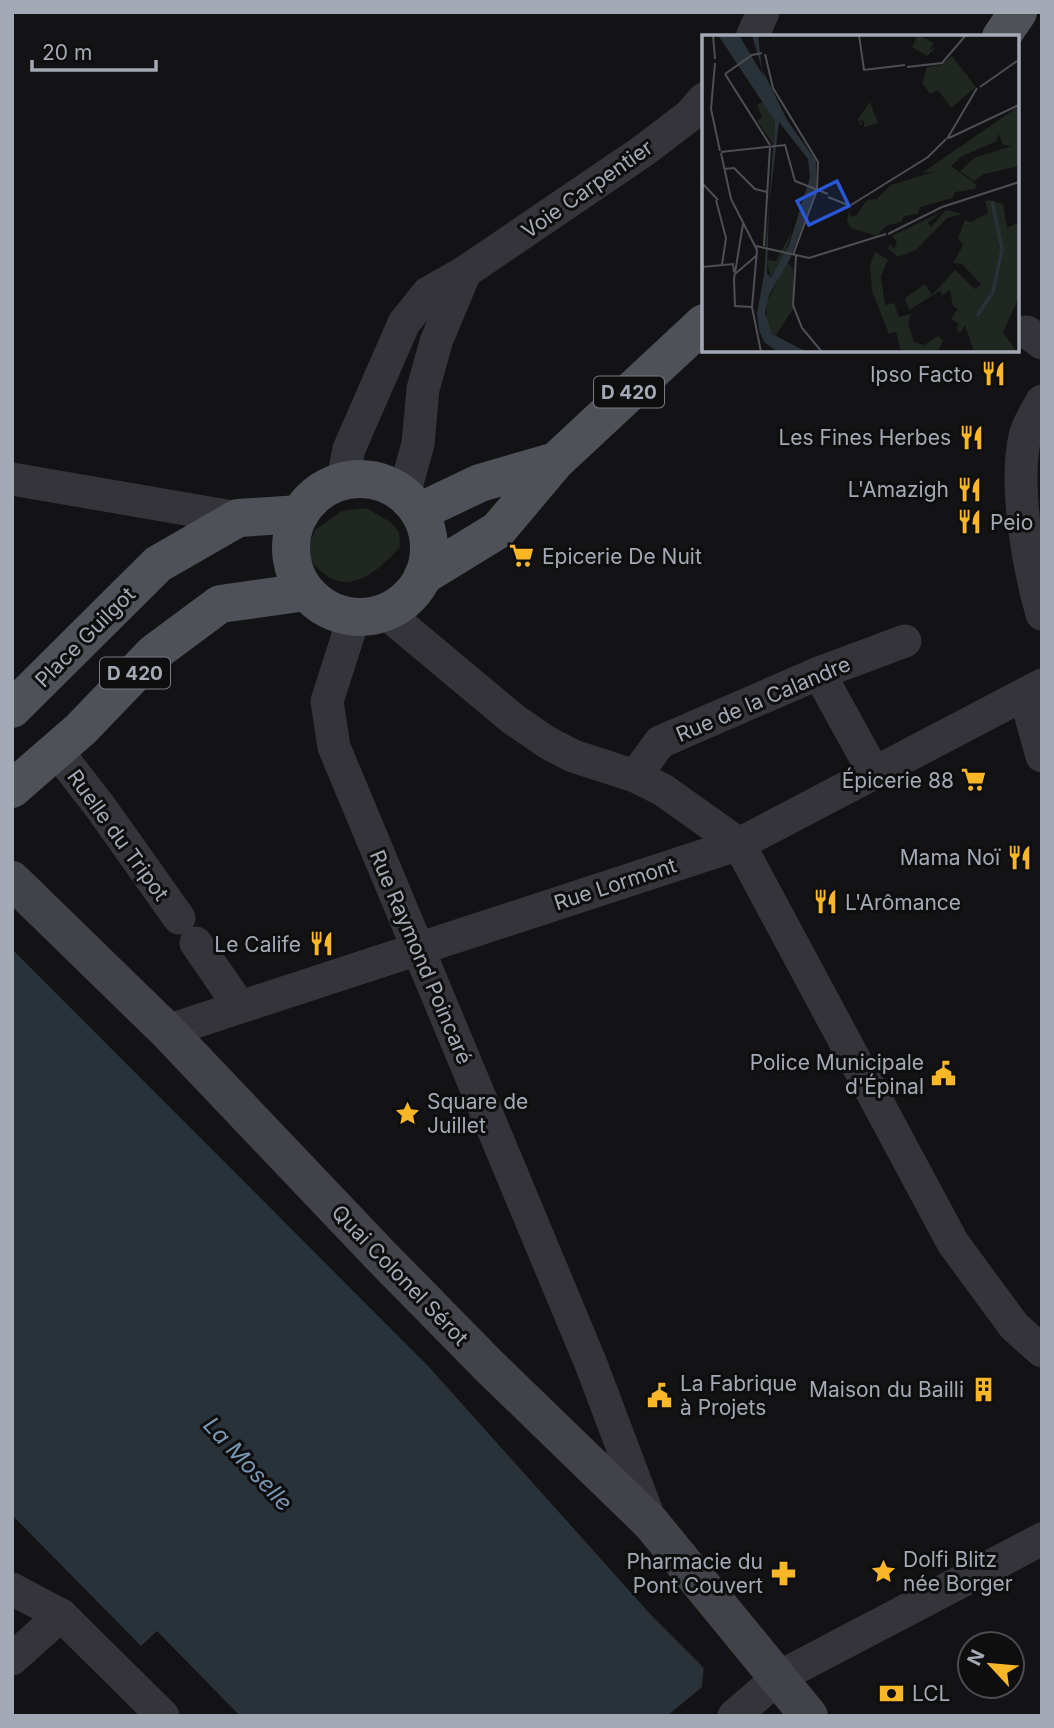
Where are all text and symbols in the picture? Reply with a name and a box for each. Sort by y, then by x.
scale bar [32,28,156,72]
inset map [702,35,1019,352]
text: 20 m [42,40,92,65]
street label: Voie Carpentier [517,134,657,243]
restaurant icon: Ipso Facto [979,360,1007,388]
place label: Ipso Facto [870,362,973,387]
road number: D 420 [594,376,664,408]
restaurant icon: Les Fines Herbes [957,423,985,451]
place label: Les Fines Herbes [778,425,951,450]
restaurant icon: L'Amazigh [955,475,983,503]
place label: L'Amazigh [848,477,949,502]
restaurant icon: Peio [956,508,984,536]
place label: Peio [990,510,1033,535]
supermarket icon: Epicerie De Nuit [508,542,536,570]
place label: Epicerie De Nuit [542,544,702,569]
street label: Place Guilgot [30,582,140,692]
street label: Rue de la Calandre [672,651,854,747]
road number: D 420 [100,658,170,688]
street label: Ruelle du Tripot [62,765,174,905]
supermarket icon: Épicerie 88 [960,766,988,794]
place label: Épicerie 88 [842,767,954,793]
restaurant icon: Mama Noï [1006,843,1034,871]
place label: Mama Noï [900,845,1001,870]
street label: Rue Raymond Poincaré [365,846,477,1068]
street label: Rue Lormont [551,852,679,916]
restaurant icon: L'Arômance [811,888,839,916]
place label: L'Arômance [845,890,961,915]
restaurant icon: Le Calife [307,930,335,958]
place label: Le Calife [214,932,301,957]
place label: Police Municipale d'Épinal [750,1050,924,1099]
public building icon: Police Municipale d'Épinal [930,1060,958,1088]
place label: Square de Juillet [427,1089,528,1138]
place icon: Square de Juillet [393,1099,421,1127]
street label: Quai Colonel Sérot [327,1200,473,1350]
place label: La Fabrique à Projets [680,1371,797,1420]
building icon: Maison du Bailli [970,1375,998,1403]
place label: Maison du Bailli [809,1377,964,1402]
public building icon: La Fabrique à Projets [646,1381,674,1409]
water label: La Moselle [198,1411,298,1517]
place label: Dolfi Blitz née Borger [903,1547,1013,1596]
place label: Pharmacie du Pont Couvert [626,1549,763,1598]
place icon: Dolfi Blitz née Borger [869,1557,897,1585]
pharmacy icon: Pharmacie du Pont Couvert [769,1559,797,1587]
north arrow [956,1630,1026,1700]
text: N [963,1646,990,1669]
bank icon: LCL [878,1679,906,1707]
place label: LCL [912,1681,951,1706]

